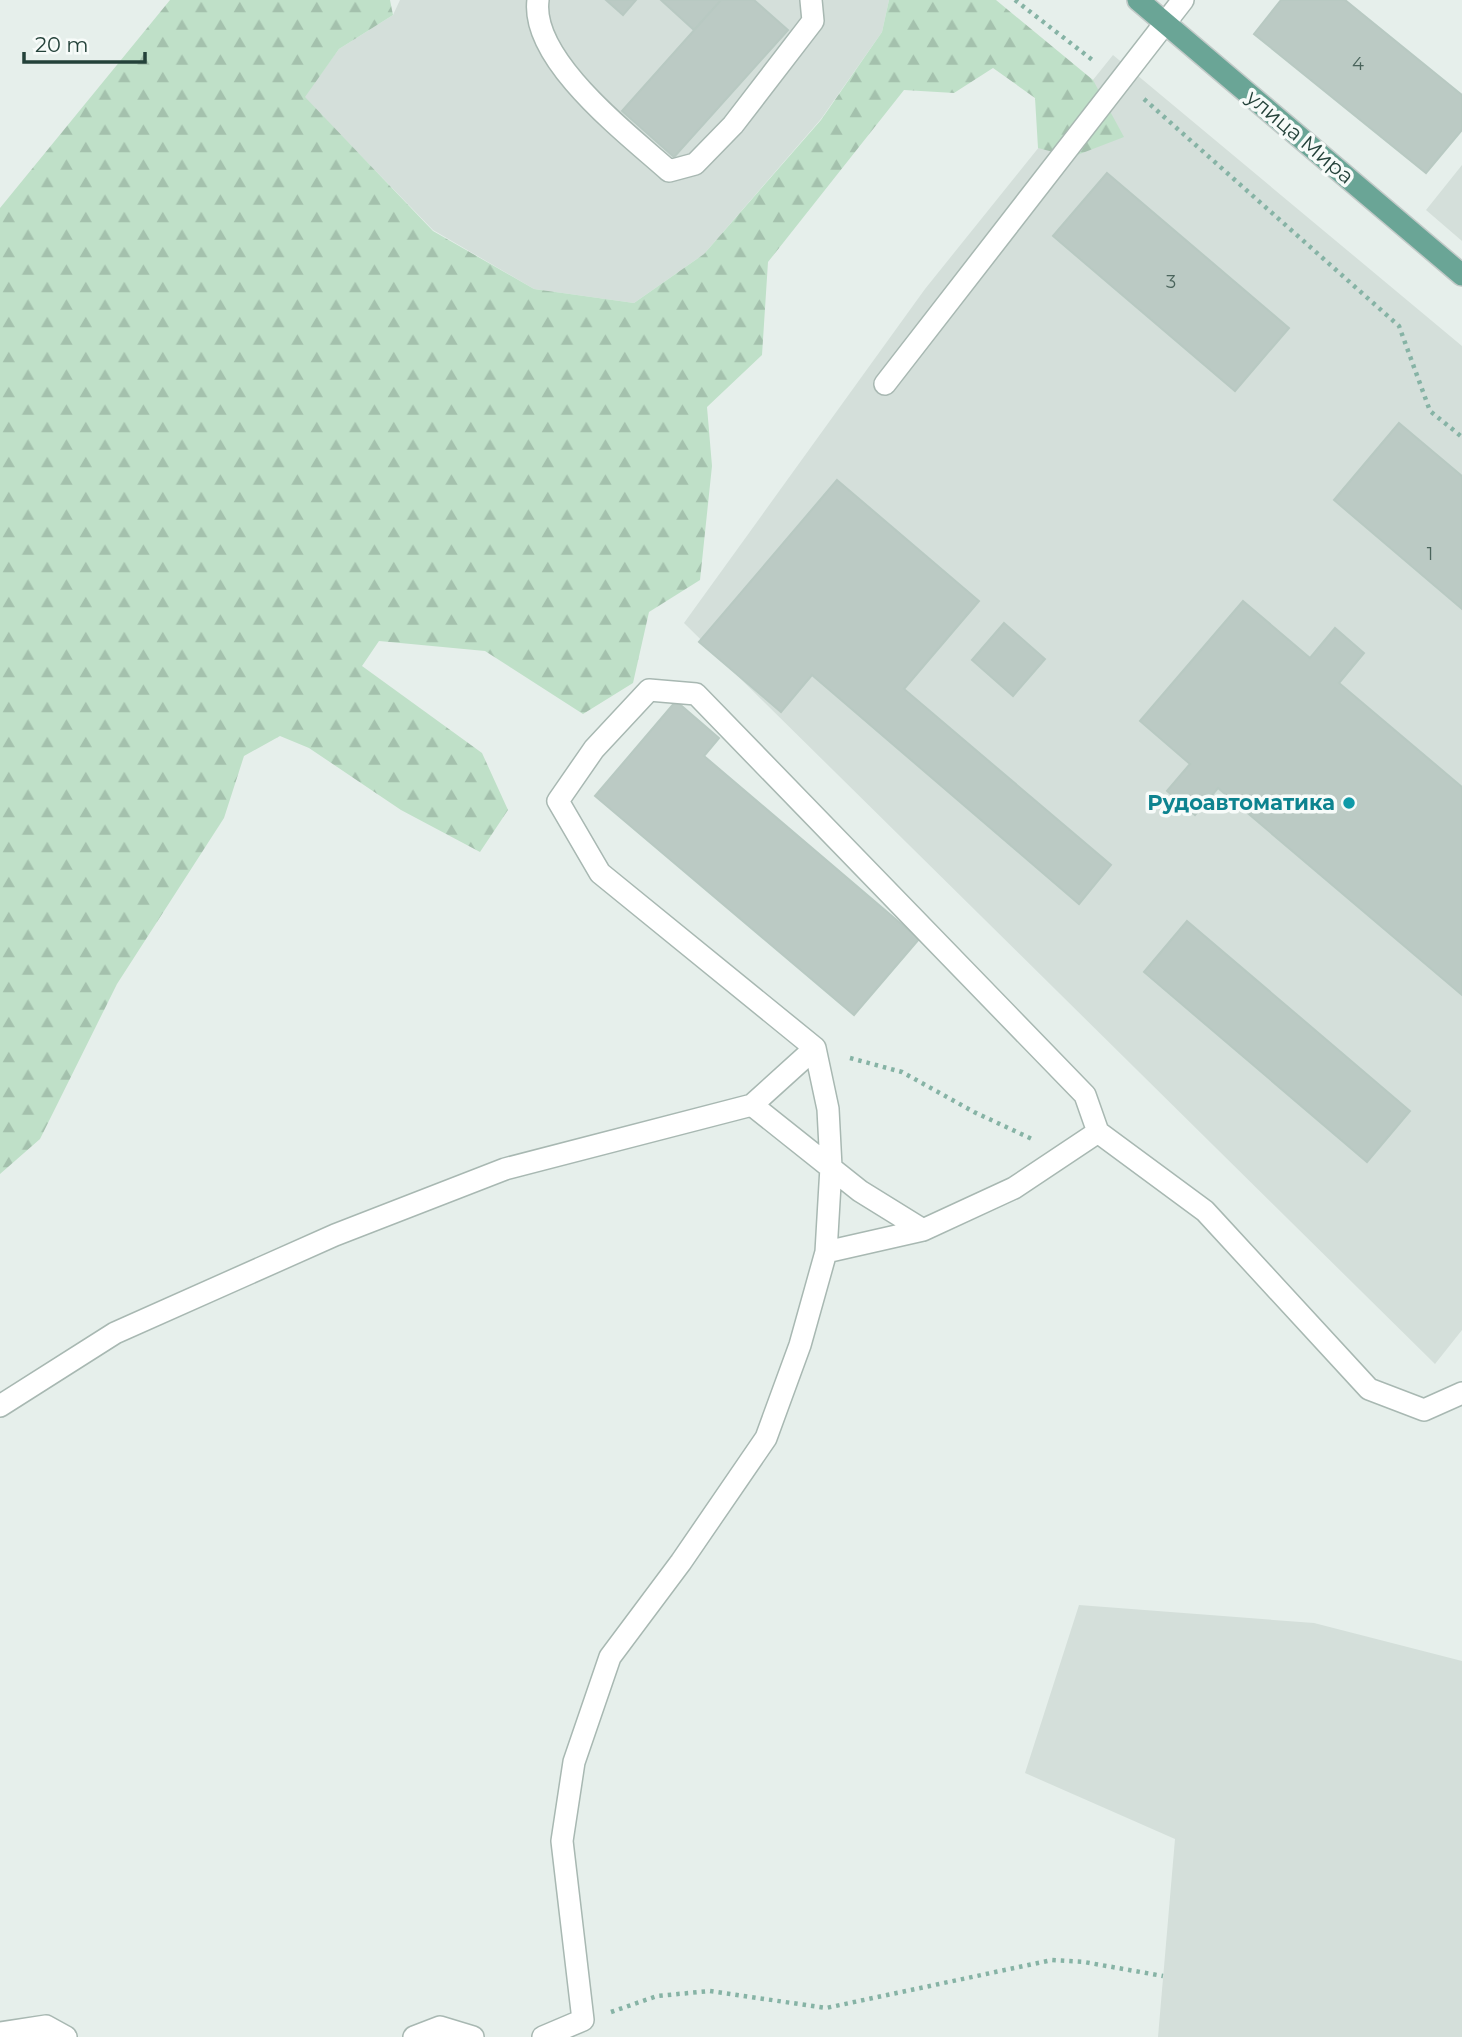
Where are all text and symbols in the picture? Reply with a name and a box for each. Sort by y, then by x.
scale bar [24,21,145,65]
text: 20 m [35,32,89,57]
house number: 4 [1352,53,1364,75]
street label: улица Мира [1241,84,1359,189]
house number: 3 [1166,271,1176,293]
house number: 1 [1427,543,1433,565]
place label: Рудоавтоматика [1147,790,1335,815]
marker: Рудоавтоматика [1341,795,1357,811]

